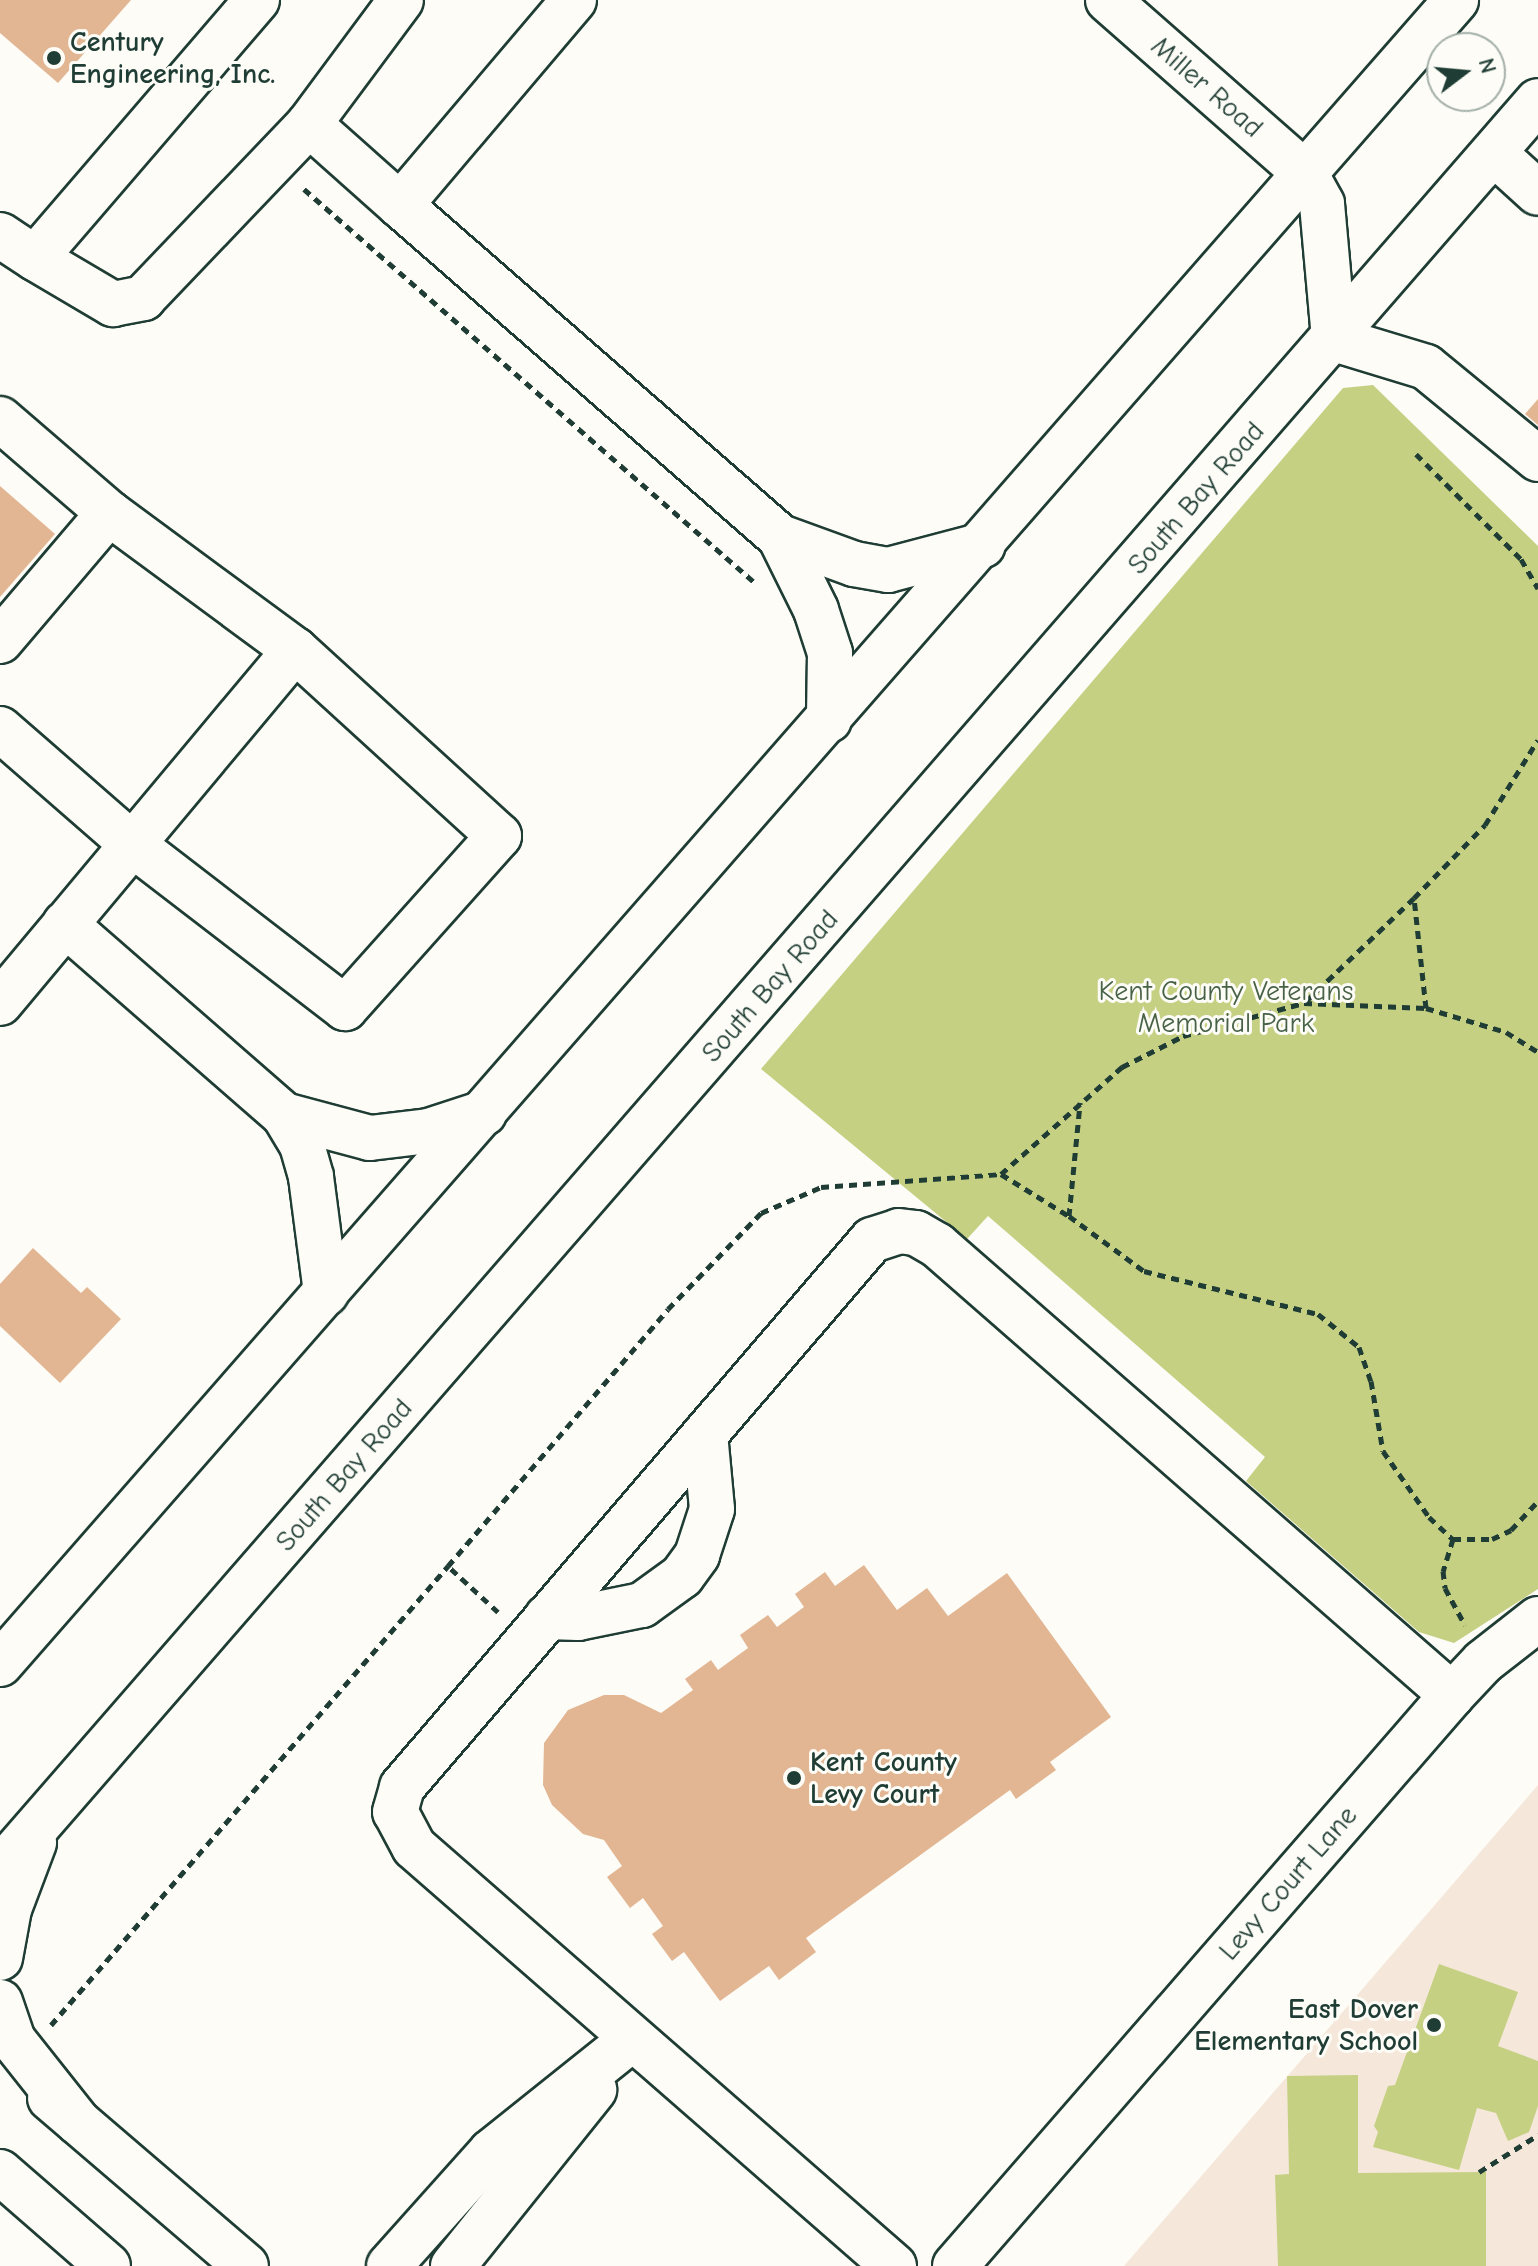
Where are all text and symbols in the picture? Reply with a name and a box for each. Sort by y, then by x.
place label: Century Engineering, Inc. [70,25,275,91]
street label: Miller Road [1144,29,1270,145]
north arrow [1426,32,1506,112]
marker: Century Engineering, Inc. [45,49,63,67]
text: N [1473,55,1502,76]
street label: South Bay Road [1121,415,1271,581]
street label: South Bay Road [695,903,845,1069]
park label: Kent County Veterans Memorial Park [1099,974,1353,1040]
street label: South Bay Road [269,1392,419,1558]
place label: Kent County Levy Court [810,1745,957,1811]
marker: Kent County Levy Court [785,1769,803,1787]
street label: Levy Court Lane [1212,1799,1364,1967]
place label: East Dover Elementary School [1194,1992,1418,2058]
marker: East Dover Elementary School [1425,2016,1443,2034]

